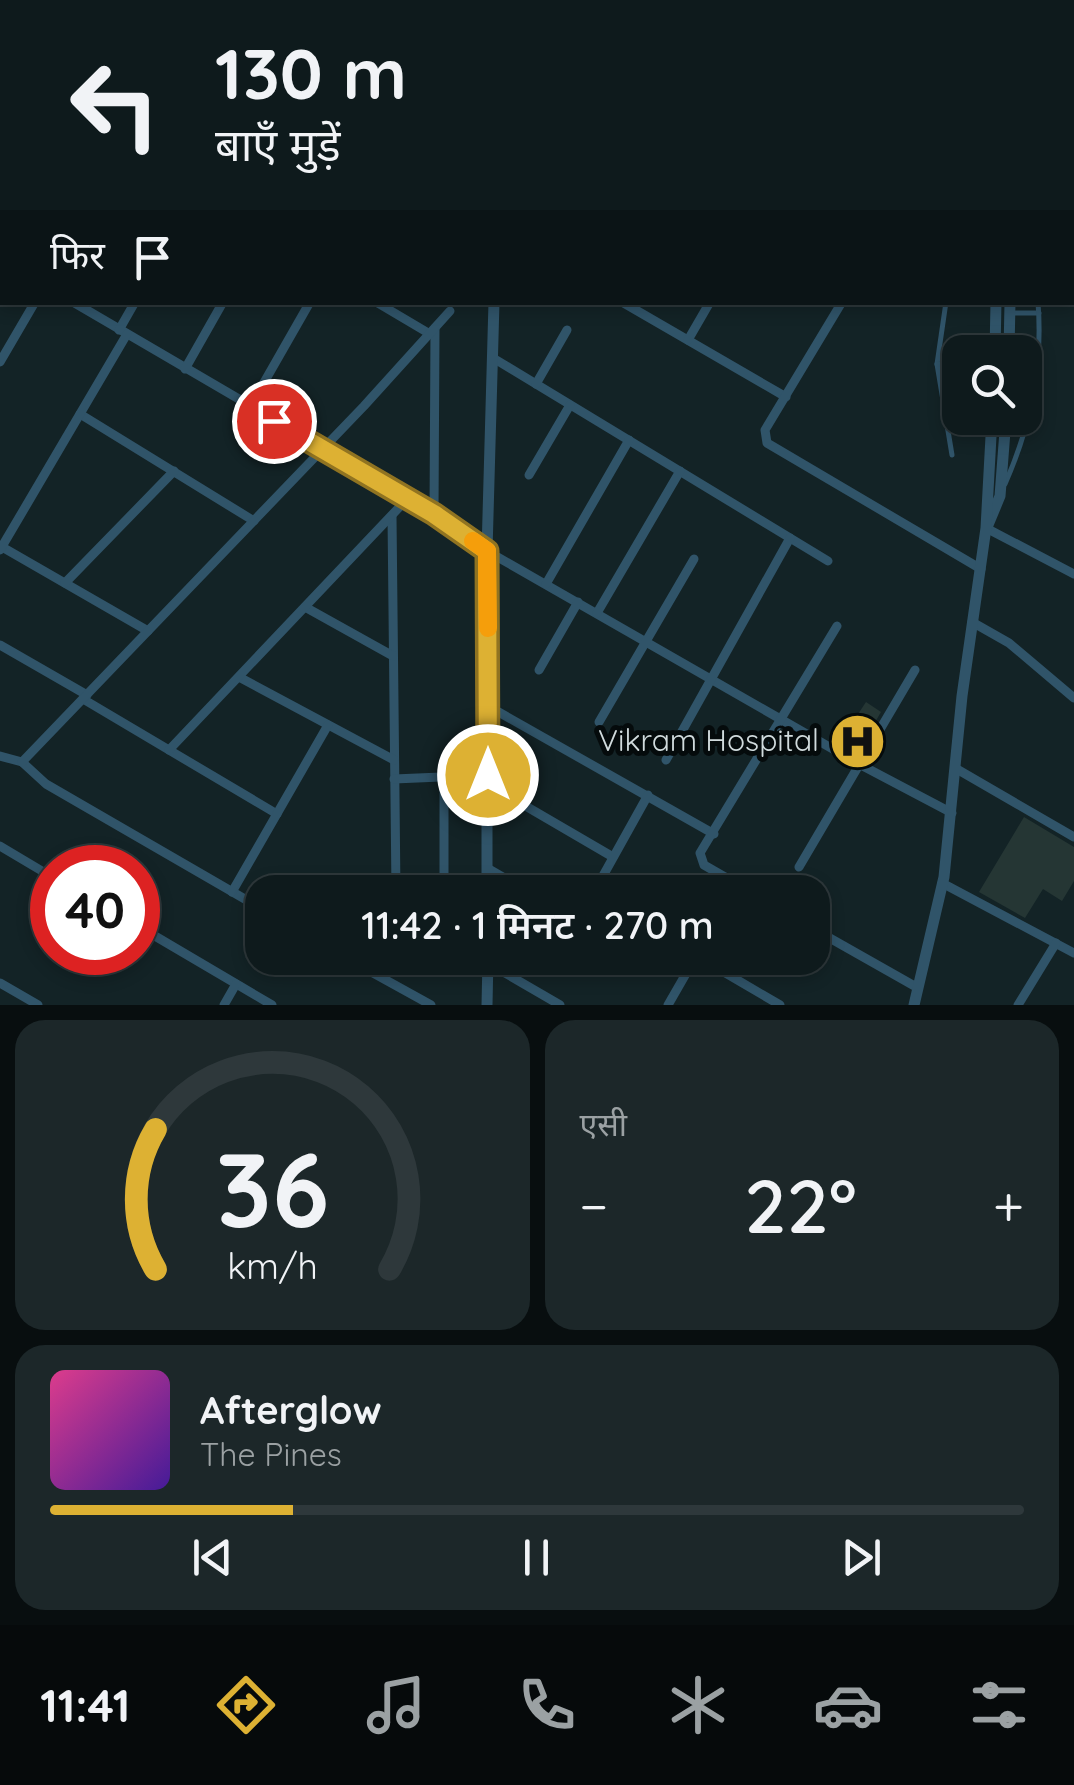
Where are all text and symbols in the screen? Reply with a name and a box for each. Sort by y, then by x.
text: 130 m [215,29,407,117]
icon: left [50,40,180,170]
text: बाएँ मुड़ें [215,116,341,172]
icon: arrive [125,230,180,285]
text: फिर [50,231,105,279]
map controls [942,335,1042,435]
button: search [942,335,1042,435]
pin [232,379,317,464]
icon: arrive [247,394,302,449]
hospital icon: Vikram Hospital [828,711,888,771]
place label: Vikram Hospital [598,721,819,759]
position arrow [436,723,540,827]
speed limit sign: 40 [30,845,160,975]
text: 11:42 · 1 मिनट · 270 m [361,901,714,949]
text: एसी [580,1104,627,1144]
text: 36 [216,1123,329,1253]
text: 22° [744,1158,857,1252]
text: − [580,1171,608,1240]
text: + [993,1171,1024,1240]
text: km/h [227,1243,318,1288]
text: Afterglow [200,1386,382,1434]
text: The Pines [200,1434,342,1474]
icon: previous [185,1530,240,1585]
icon: pause [509,1530,564,1585]
icon: next [834,1530,889,1585]
icon: directions [211,1670,281,1740]
icon: music [361,1670,431,1740]
icon: phone [512,1670,582,1740]
icon: climate [663,1670,733,1740]
icon: car [813,1670,883,1740]
icon: filters [964,1670,1034,1740]
text: 11:41 [40,1677,130,1733]

